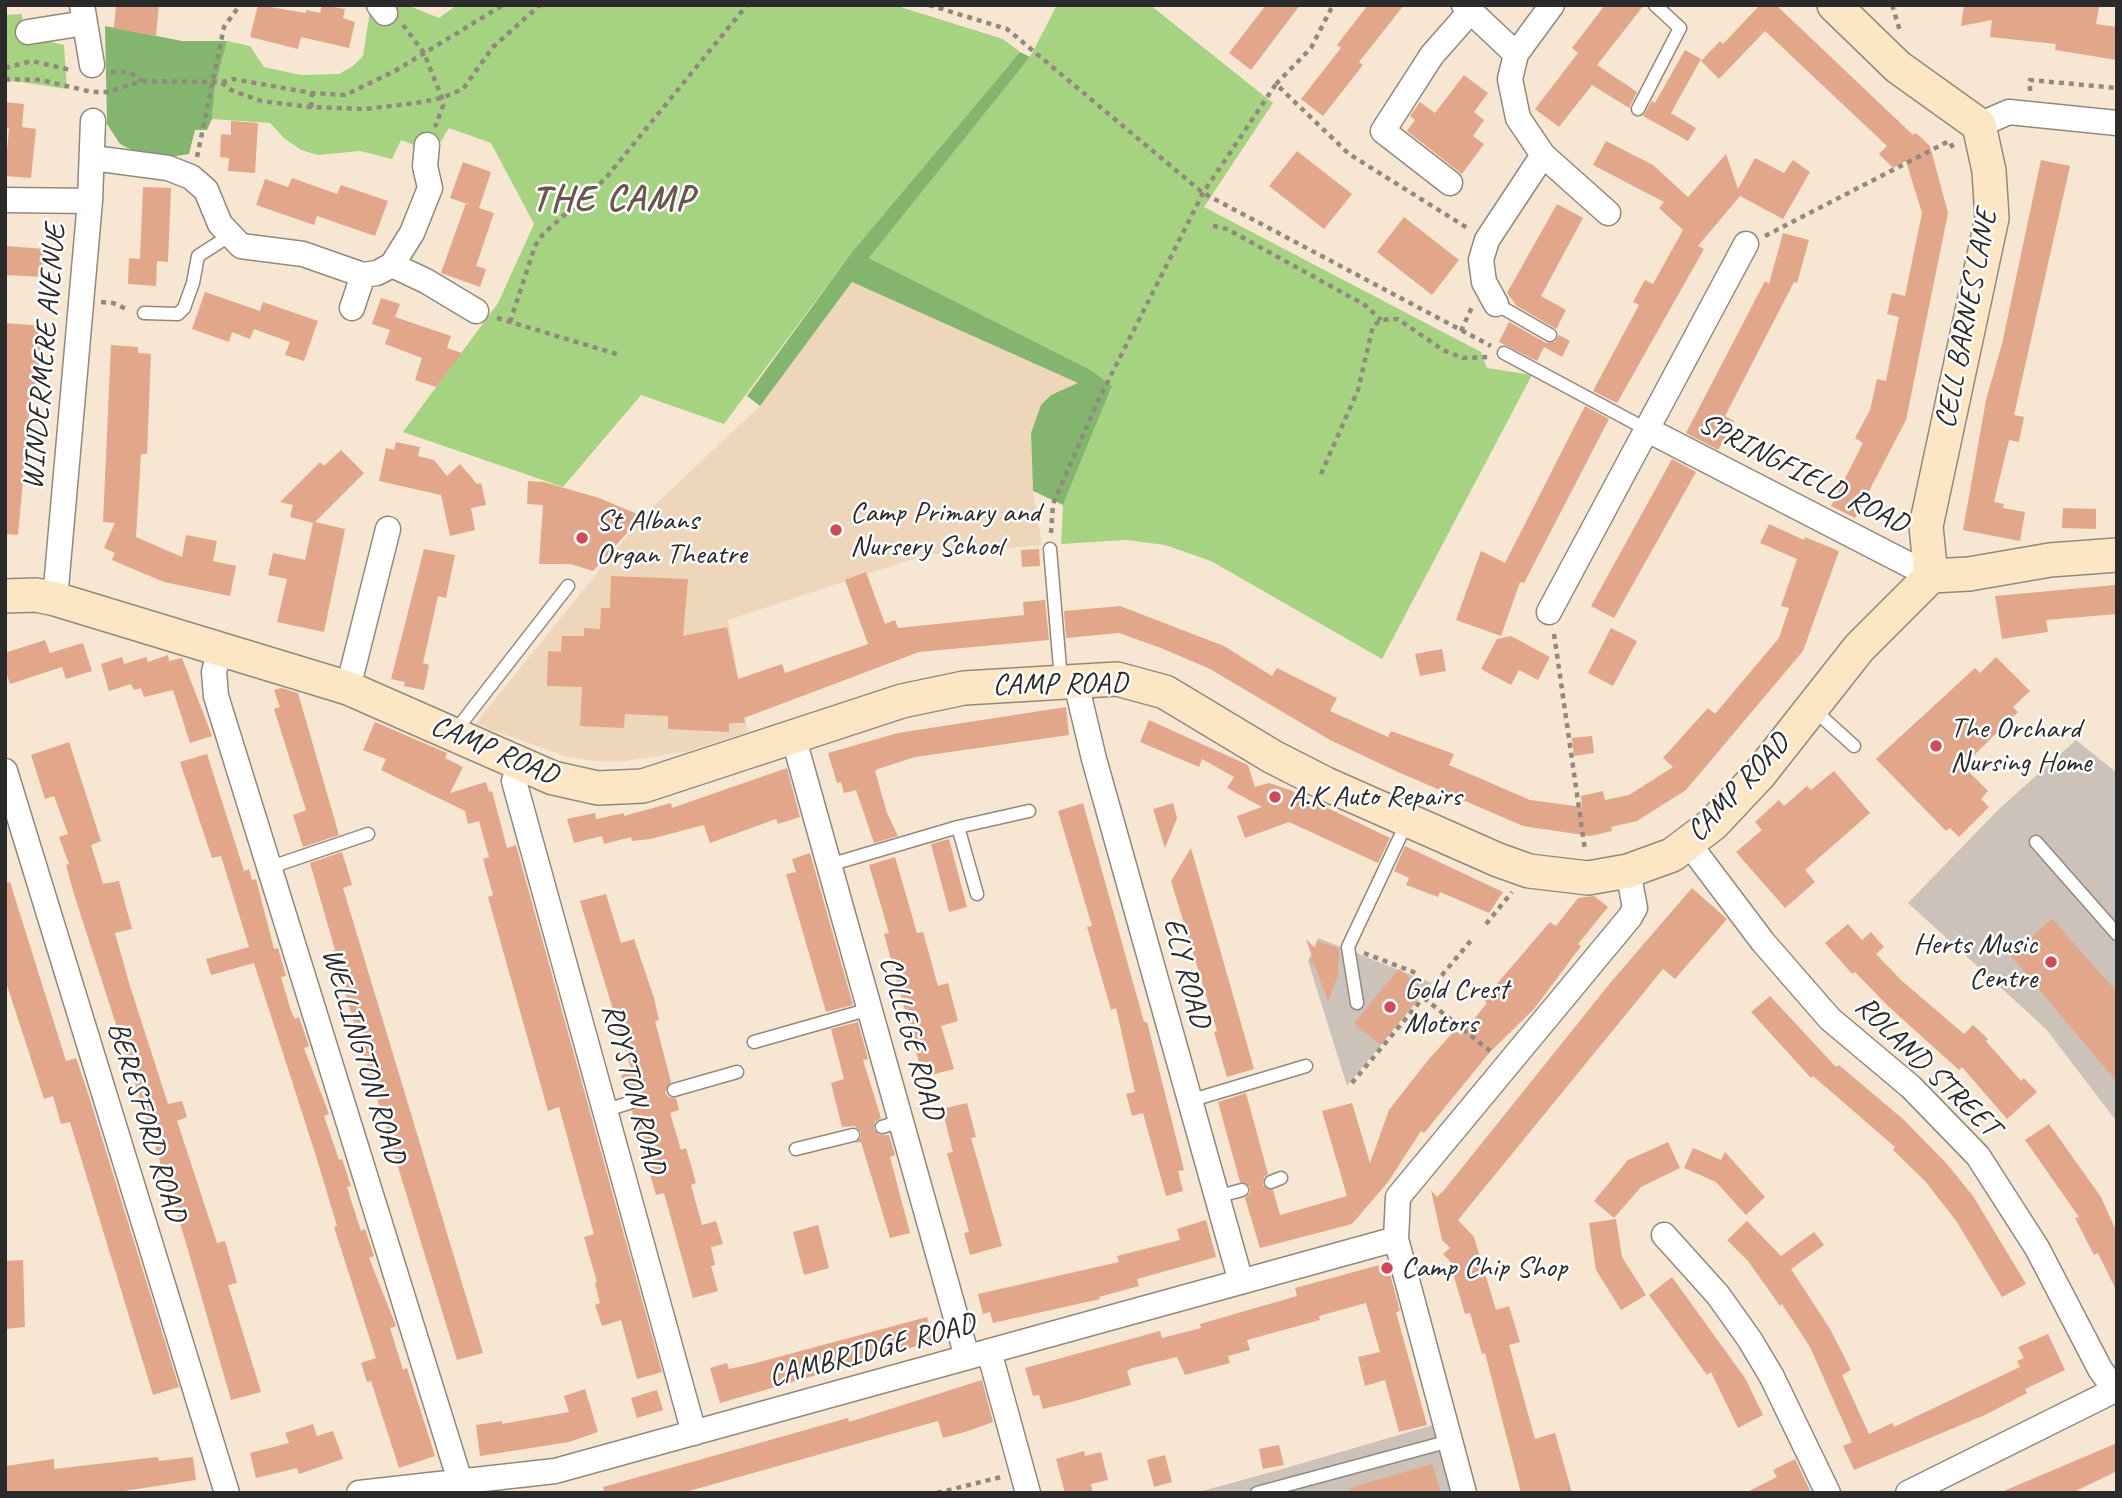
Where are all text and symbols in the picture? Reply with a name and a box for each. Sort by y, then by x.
district label: THE CAMP [532,178,694,222]
street label: CELL BARNES LANE [1928,207,2006,431]
street label: WINDERMERE AVENUE [15,223,75,491]
street label: SPRINGFIELD ROAD [1692,406,1914,542]
place label: Camp Primary and Nursery School [850,495,1040,566]
place label: St Albans Organ Theatre [596,503,747,574]
marker: Camp Primary and Nursery School [828,522,844,538]
marker: St Albans Organ Theatre [574,530,590,546]
street label: CAMP ROAD [992,666,1128,704]
street label: CAMP ROAD [425,708,563,794]
place label: The Orchard Nursing Home [1950,711,2091,782]
street label: CAMP ROAD [1680,726,1798,850]
marker: The Orchard Nursing Home [1928,738,1944,754]
place label: A.K Auto Repairs [1289,779,1461,815]
marker: A.K Auto Repairs [1267,789,1283,805]
street label: ELY ROAD [1154,914,1218,1032]
place label: Herts Music Centre [1913,927,2037,998]
street label: WELLINGTON ROAD [313,944,413,1168]
street label: COLLEGE ROAD [871,952,951,1124]
marker: Herts Music Centre [2043,954,2059,970]
place label: Gold Crest Motors [1404,972,1508,1042]
street label: ROLAND STREET [1847,989,2007,1145]
marker: Gold Crest Motors [1382,999,1398,1015]
street label: ROYSTON ROAD [593,1000,673,1178]
street label: BERESFORD ROAD [98,1018,194,1226]
place label: Camp Chip Shop [1401,1250,1567,1286]
marker: Camp Chip Shop [1379,1260,1395,1276]
street label: CAMBRIDGE ROAD [765,1306,979,1396]

